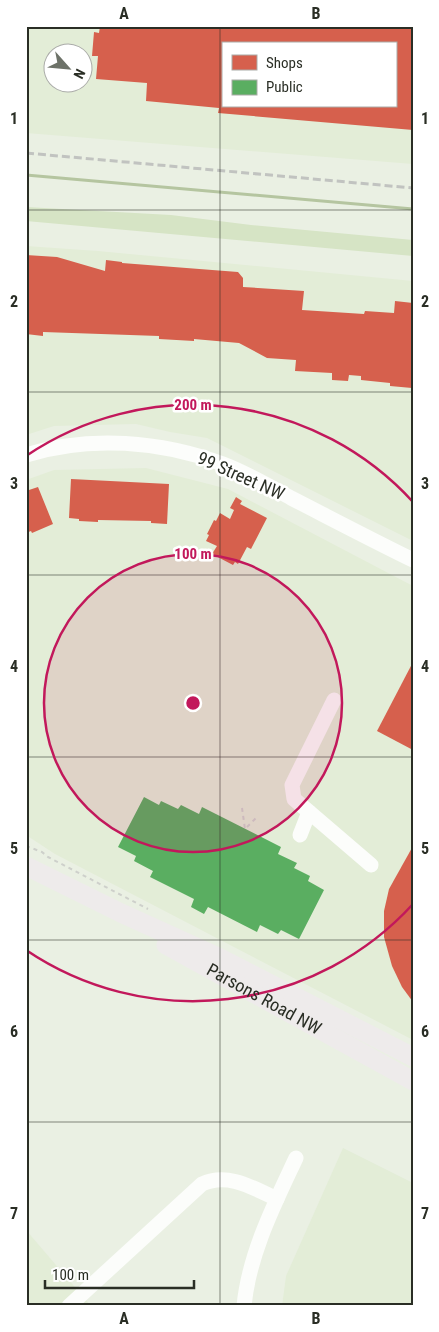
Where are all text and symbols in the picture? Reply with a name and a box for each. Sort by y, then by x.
text: A [119,4,129,23]
text: B [312,4,321,23]
north arrow [42,42,92,92]
legend [222,42,396,108]
text: Shops [266,54,303,72]
text: N [71,66,89,81]
text: Public [266,78,303,96]
text: 1 [10,109,18,128]
text: 1 [421,109,429,128]
text: 2 [10,292,18,311]
text: 2 [421,292,429,311]
text: 200 m [174,396,212,414]
street label: 99 Street NW [194,447,288,504]
text: 3 [10,474,18,493]
text: 3 [421,474,429,493]
text: 100 m [174,545,212,563]
text: 4 [10,657,18,676]
text: 4 [421,657,429,676]
centre of rings [184,694,202,712]
text: 5 [10,839,18,858]
text: 5 [421,839,429,858]
street label: Parsons Road NW [203,959,326,1039]
text: 6 [10,1022,18,1041]
text: 6 [421,1022,429,1041]
text: 7 [10,1204,18,1223]
text: 7 [421,1204,429,1223]
scale bar [45,1257,194,1289]
text: 100 m [52,1266,89,1284]
text: A [119,1309,129,1328]
text: B [312,1309,321,1328]

